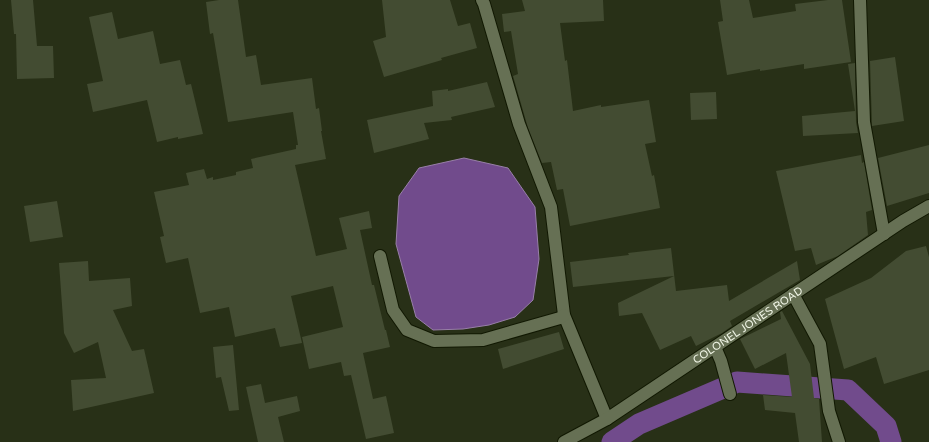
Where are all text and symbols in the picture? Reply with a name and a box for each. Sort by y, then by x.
street label: COLONEL JONES ROAD [691,284,805,367]

